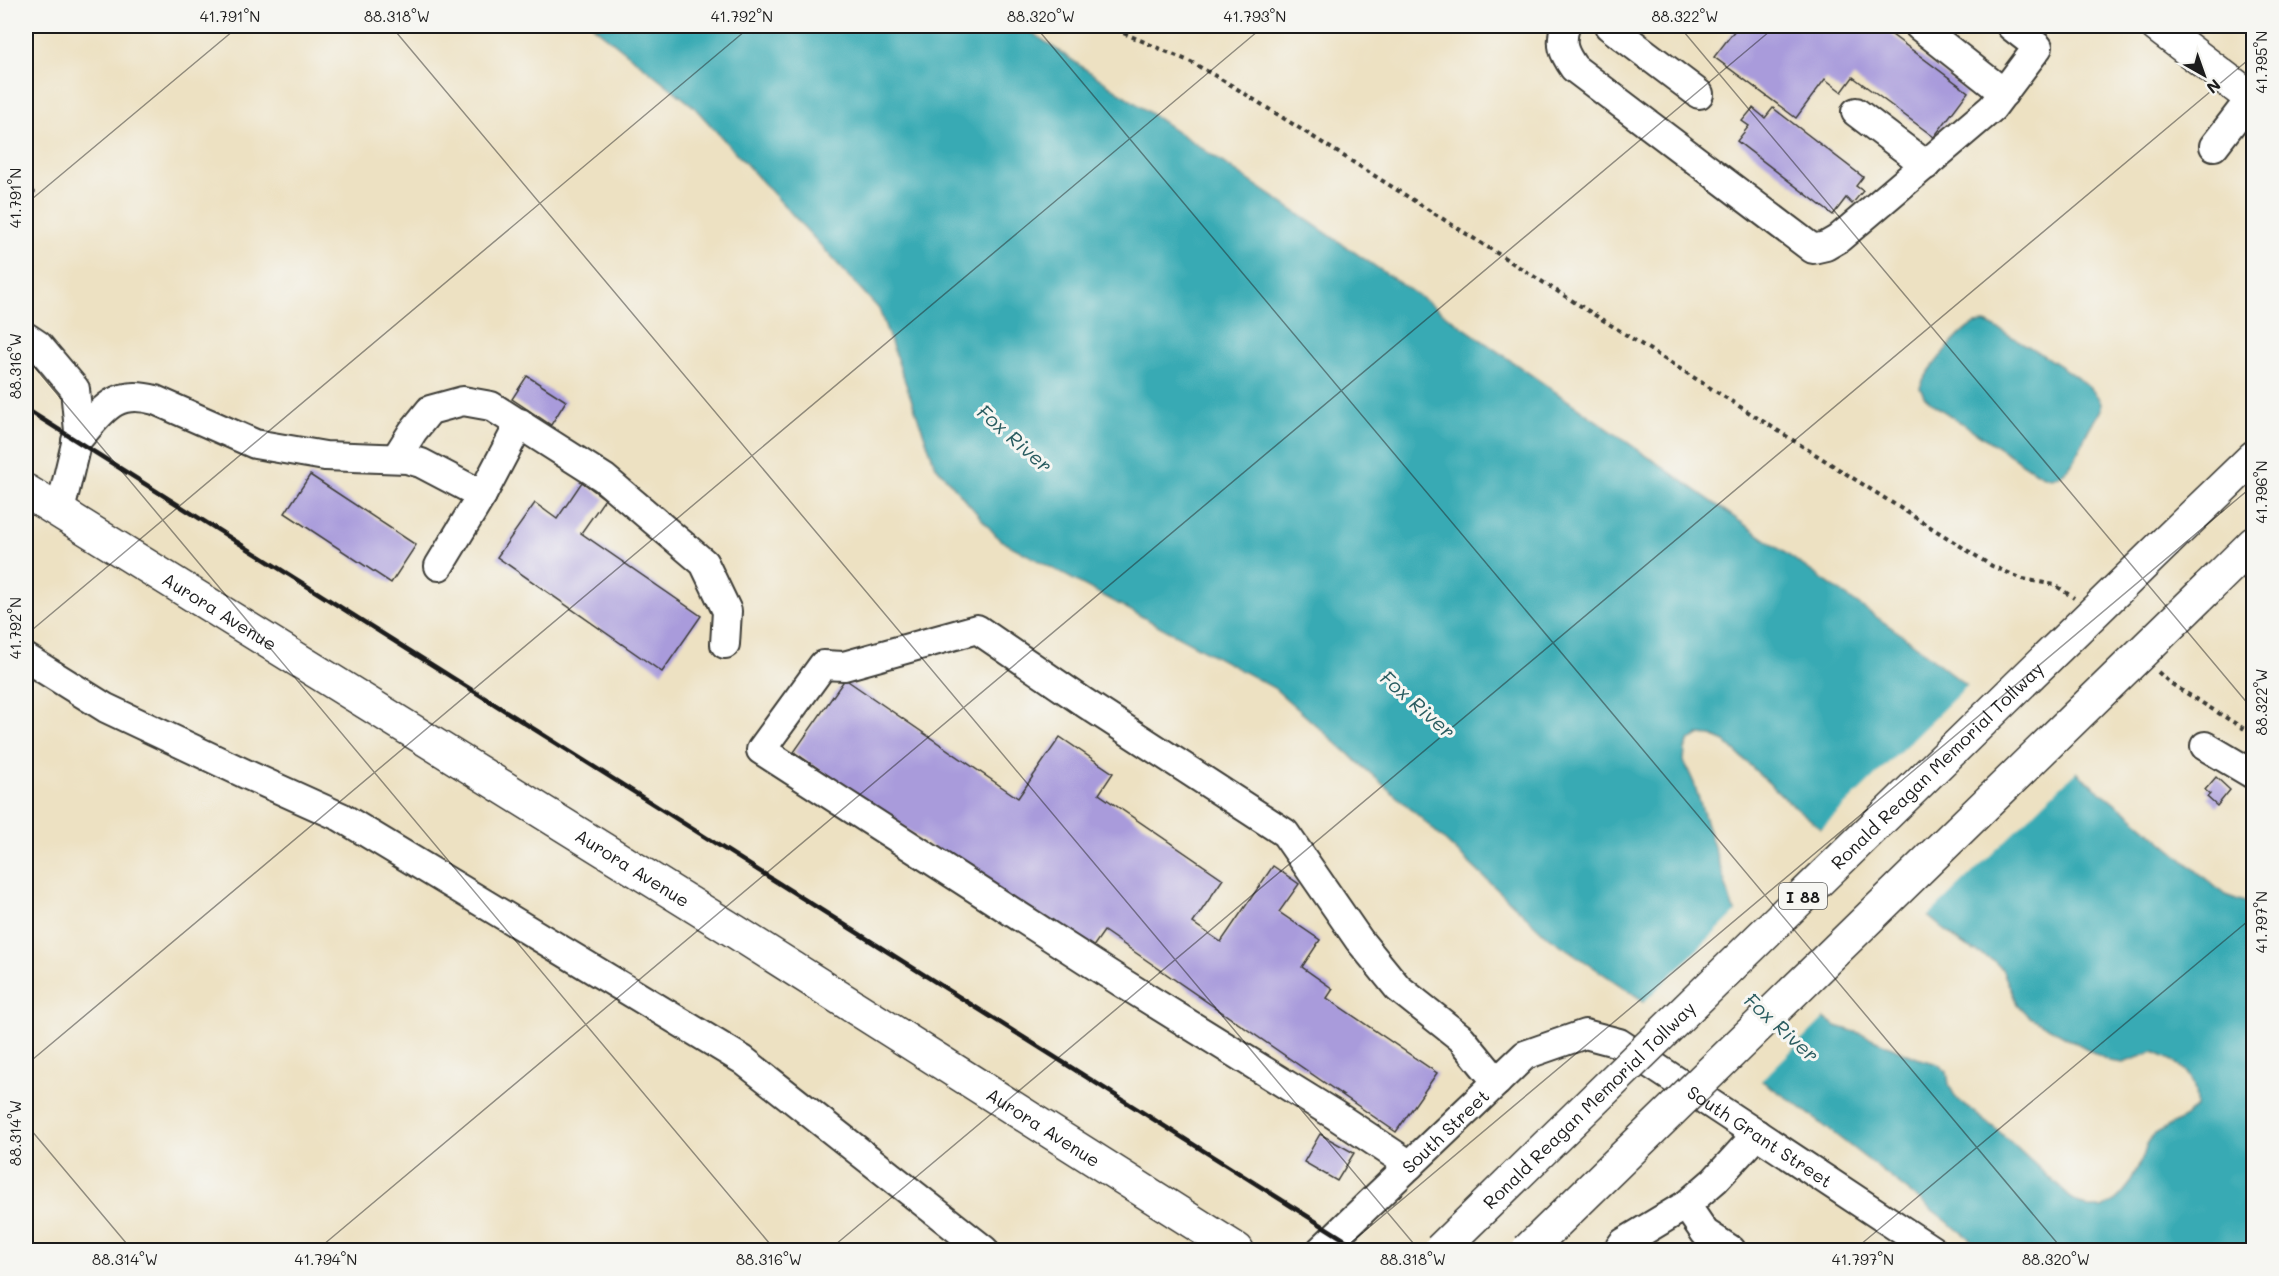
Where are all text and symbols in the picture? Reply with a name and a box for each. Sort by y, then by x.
text: 41.791°N [200,6,260,26]
text: 88.318°W [364,6,430,26]
text: 41.792°N [711,6,773,26]
text: 88.320°W [1007,6,1075,26]
text: 41.793°N [1224,6,1286,26]
text: 88.322°W [1651,6,1719,26]
text: 41.795°N [2251,31,2271,93]
north arrow [2174,45,2234,105]
text: N [2203,75,2225,99]
text: 41.791°N [5,168,25,228]
text: 88.316°W [5,333,25,399]
water label: Fox River [972,398,1058,478]
text: 41.796°N [2251,460,2271,524]
street label: Aurora Avenue [158,567,281,656]
text: 41.792°N [5,597,25,659]
street label: Ronald Reagan Memorial Tollway [1826,657,2048,874]
water label: Fox River [1375,664,1461,744]
text: 88.322°W [2251,668,2271,736]
street label: Aurora Avenue [571,823,694,912]
road number: I 88 [1779,883,1827,909]
text: 41.797°N [2251,891,2271,953]
water label: Fox River [1739,987,1825,1067]
street label: Ronald Reagan Memorial Tollway [1478,996,1700,1214]
street label: South Grant Street [1683,1080,1837,1193]
street label: Aurora Avenue [982,1082,1105,1172]
street label: South Street [1397,1084,1494,1178]
text: 88.314°W [5,1100,25,1166]
text: 88.314°W [92,1249,158,1269]
text: 41.794°N [295,1249,357,1269]
text: 88.316°W [736,1249,802,1269]
text: 88.318°W [1380,1249,1446,1269]
text: 41.797°N [1832,1249,1894,1269]
text: 88.320°W [2022,1249,2090,1269]

